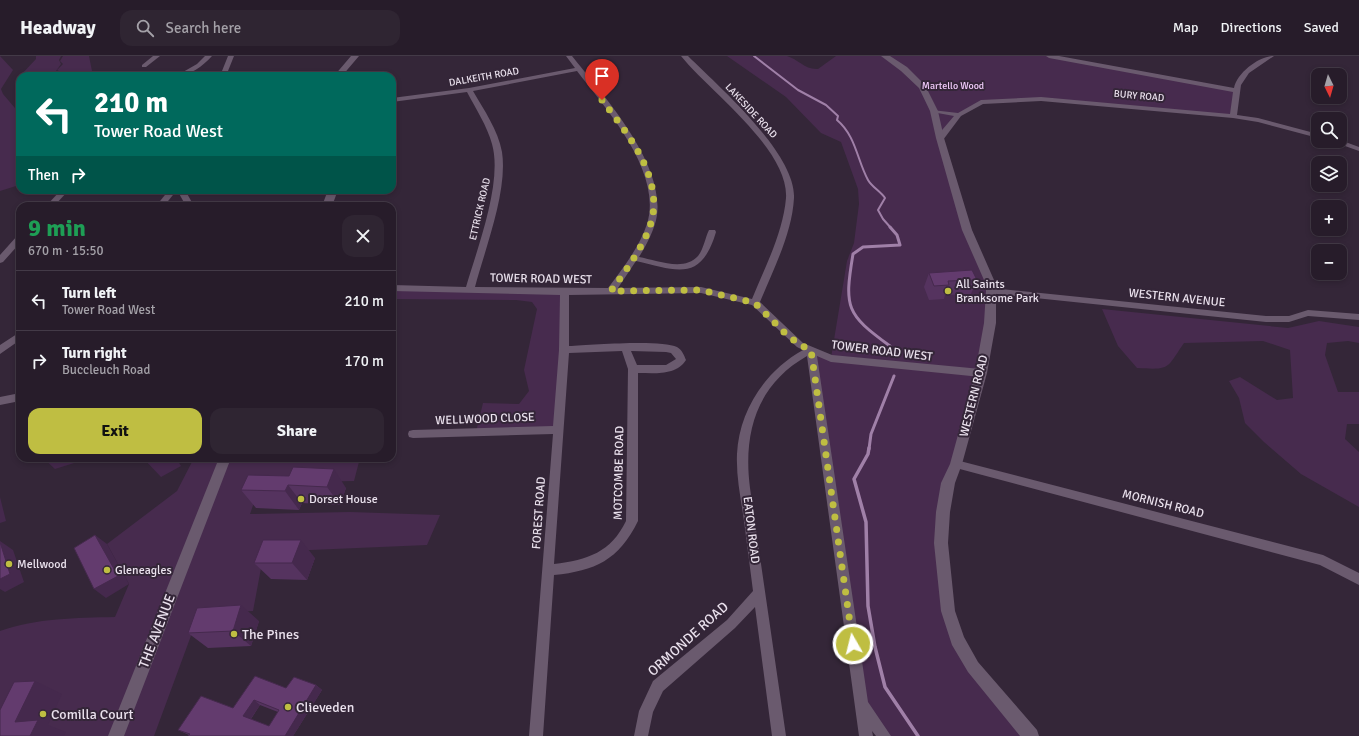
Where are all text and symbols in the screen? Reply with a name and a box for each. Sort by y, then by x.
search box [120,10,400,46]
text: Headway [20,16,96,40]
icon: search [134,17,156,39]
text: Search here [166,19,241,37]
text: Map [1173,19,1199,36]
text: Directions [1221,19,1282,36]
text: Saved [1304,19,1339,36]
pin [585,59,619,100]
street label: DALKEITH ROAD [448,65,520,89]
icon: arrive [591,65,613,87]
north arrow [1311,68,1347,104]
map controls [1311,68,1347,280]
park label: Martello Wood [922,80,984,92]
street label: LAKESIDE ROAD [723,81,779,141]
text: 210 m [94,86,168,120]
icon: left [28,88,80,140]
street label: BURY ROAD [1113,88,1165,104]
button: search [1311,112,1347,148]
text: Tower Road West [94,120,223,142]
button: layers [1311,156,1347,192]
icon: right [67,164,89,186]
text: Then [28,166,59,184]
street label: ETTRICK ROAD [467,177,493,241]
button: + [1311,200,1347,236]
text: 9 min [28,213,86,243]
button: close [342,215,384,257]
text: 670 m · 15:50 [28,243,104,259]
button: − [1311,244,1347,280]
street label: TOWER ROAD WEST [490,271,592,287]
place label: All Saints Branksome Park [956,277,1039,306]
text: Turn left [62,284,116,302]
street label: WESTERN AVENUE [1128,285,1226,311]
marker: All Saints Branksome Park [943,286,953,296]
icon: left [28,290,50,312]
text: 210 m [344,292,384,310]
text: Tower Road West [62,302,155,318]
street label: TOWER ROAD WEST [830,337,934,365]
text: Turn right [62,344,127,362]
icon: right [28,350,50,372]
text: 170 m [344,352,384,370]
street label: WESTERN ROAD [957,353,991,439]
text: Buccleuch Road [62,362,150,378]
button: Exit [28,408,202,454]
button: Share [210,408,384,454]
street label: WELLWOOD CLOSE [435,410,535,428]
street label: MOTCOMBE ROAD [611,426,627,520]
street label: FOREST ROAD [529,476,549,550]
street label: MORNISH ROAD [1121,487,1206,521]
place label: Dorset House [309,492,378,507]
marker: Dorset House [296,494,306,504]
street label: EATON ROAD [739,496,763,565]
place label: Mellwood [17,557,67,572]
marker: Mellwood [4,559,14,569]
place label: Gleneagles [115,563,172,578]
marker: Gleneagles [102,565,112,575]
street label: THE AVENUE [135,591,179,670]
street label: ORMONDE ROAD [644,598,732,680]
position arrow [832,623,874,665]
place label: The Pines [242,626,299,643]
marker: The Pines [229,629,239,639]
place label: Clieveden [296,699,354,716]
marker: Clieveden [283,702,293,712]
place label: Comilla Court [51,706,134,723]
marker: Comilla Court [38,709,48,719]

